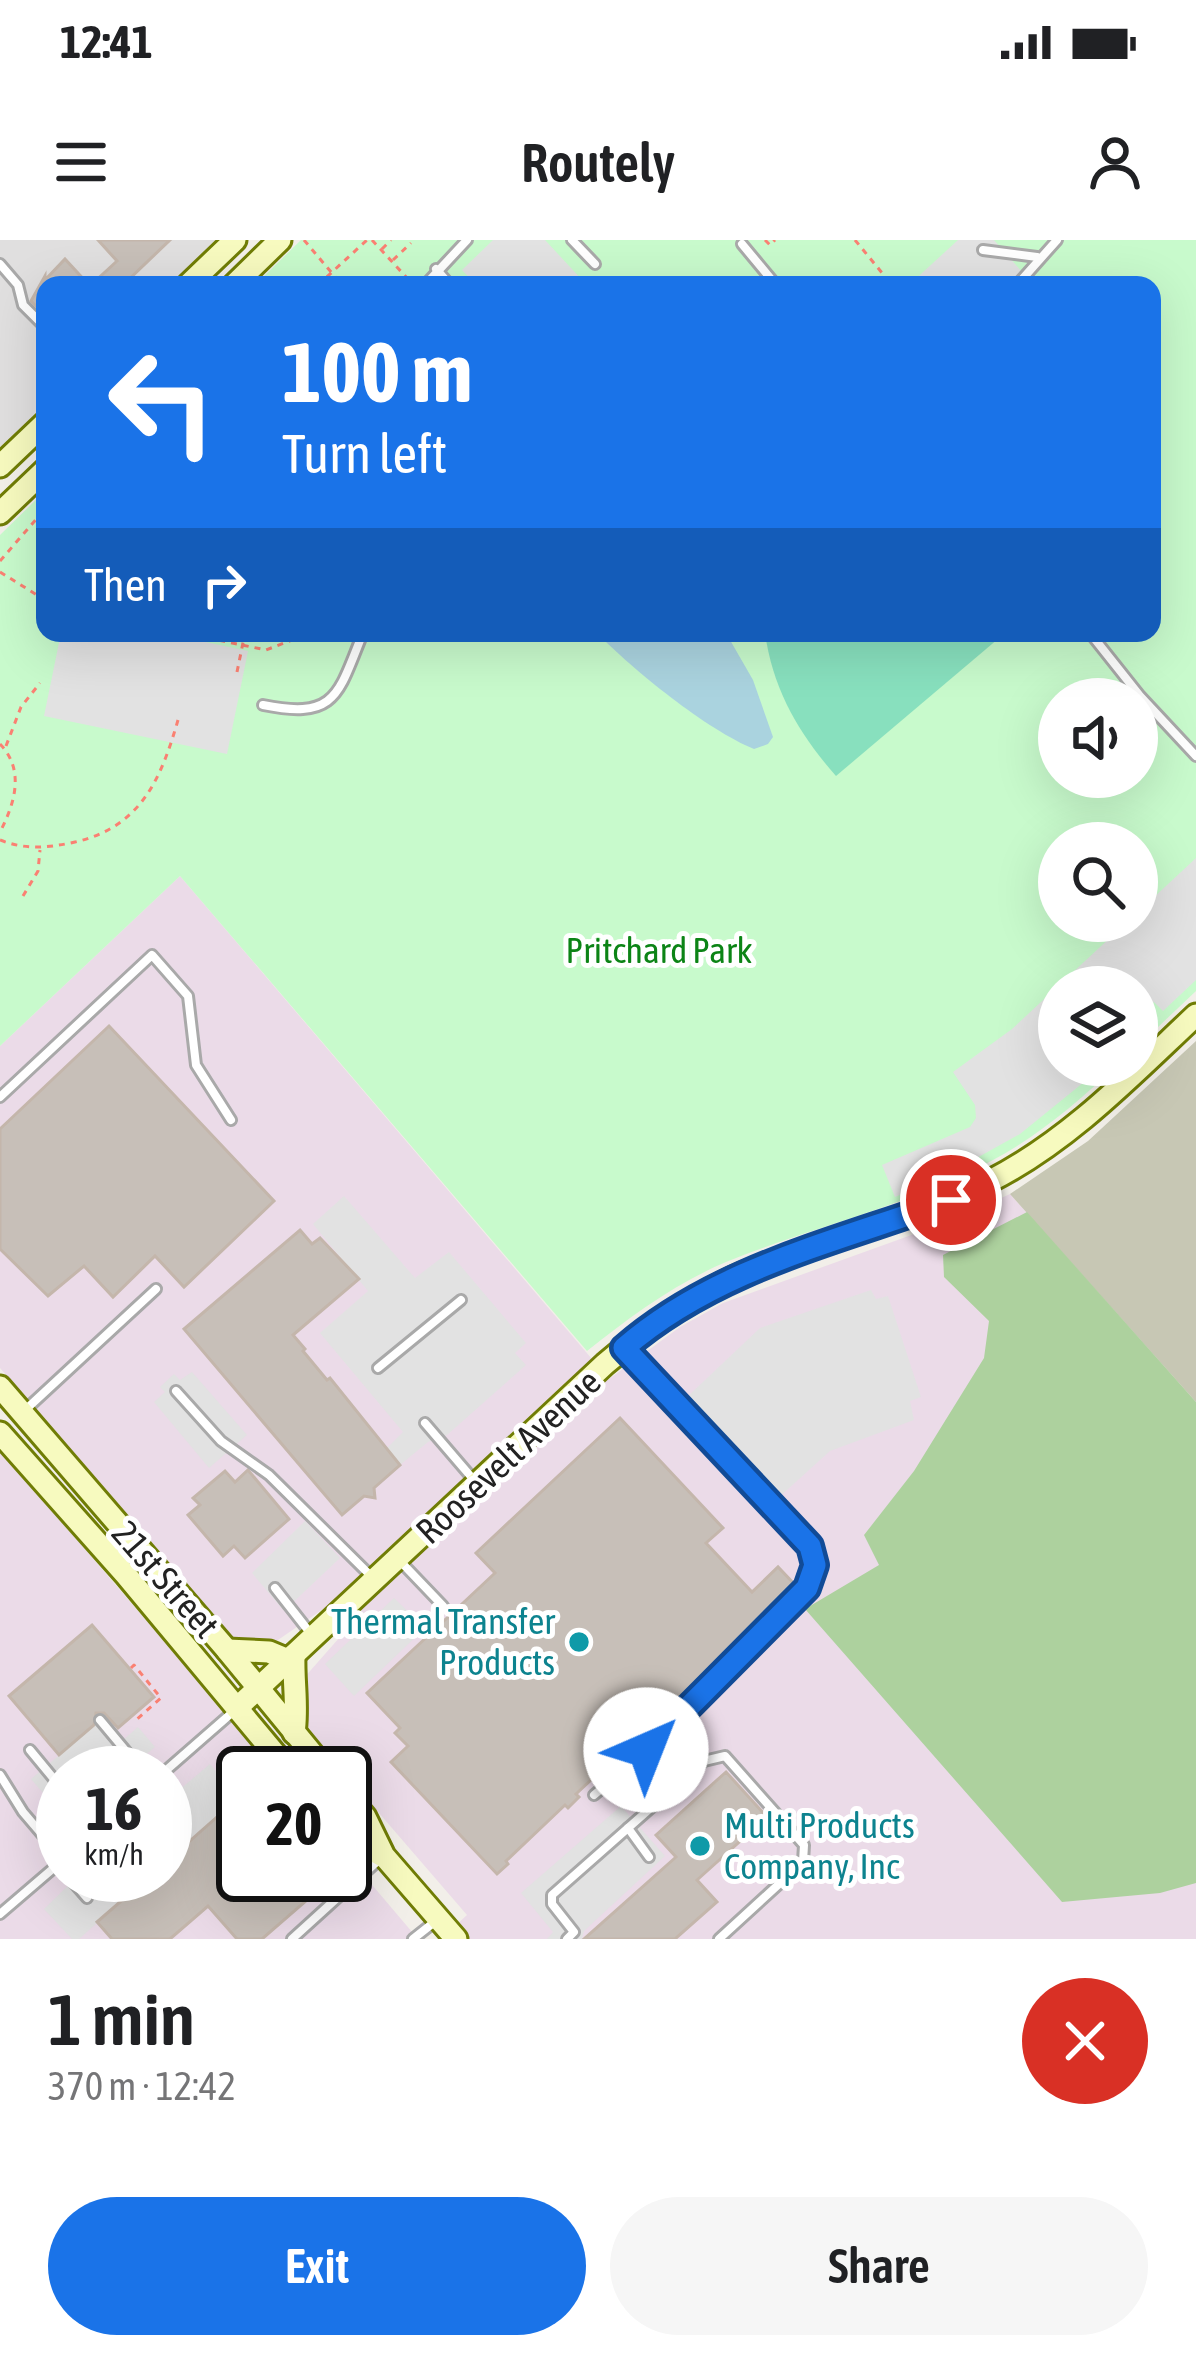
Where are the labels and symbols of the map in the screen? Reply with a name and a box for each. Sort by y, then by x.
park label: Pritchard Park [566,929,753,971]
pin [900,1149,1002,1251]
street label: Roosevelt Avenue [407,1360,609,1552]
street label: 21st Street [104,1512,228,1646]
place label: Thermal Transfer Products [331,1600,556,1683]
marker: Thermal Transfer Products [566,1629,592,1655]
position arrow [583,1687,709,1813]
speed limit sign: 20 [216,1746,372,1902]
place label: Multi Products Company, Inc [724,1804,915,1887]
marker: Multi Products Company, Inc [687,1833,713,1859]

